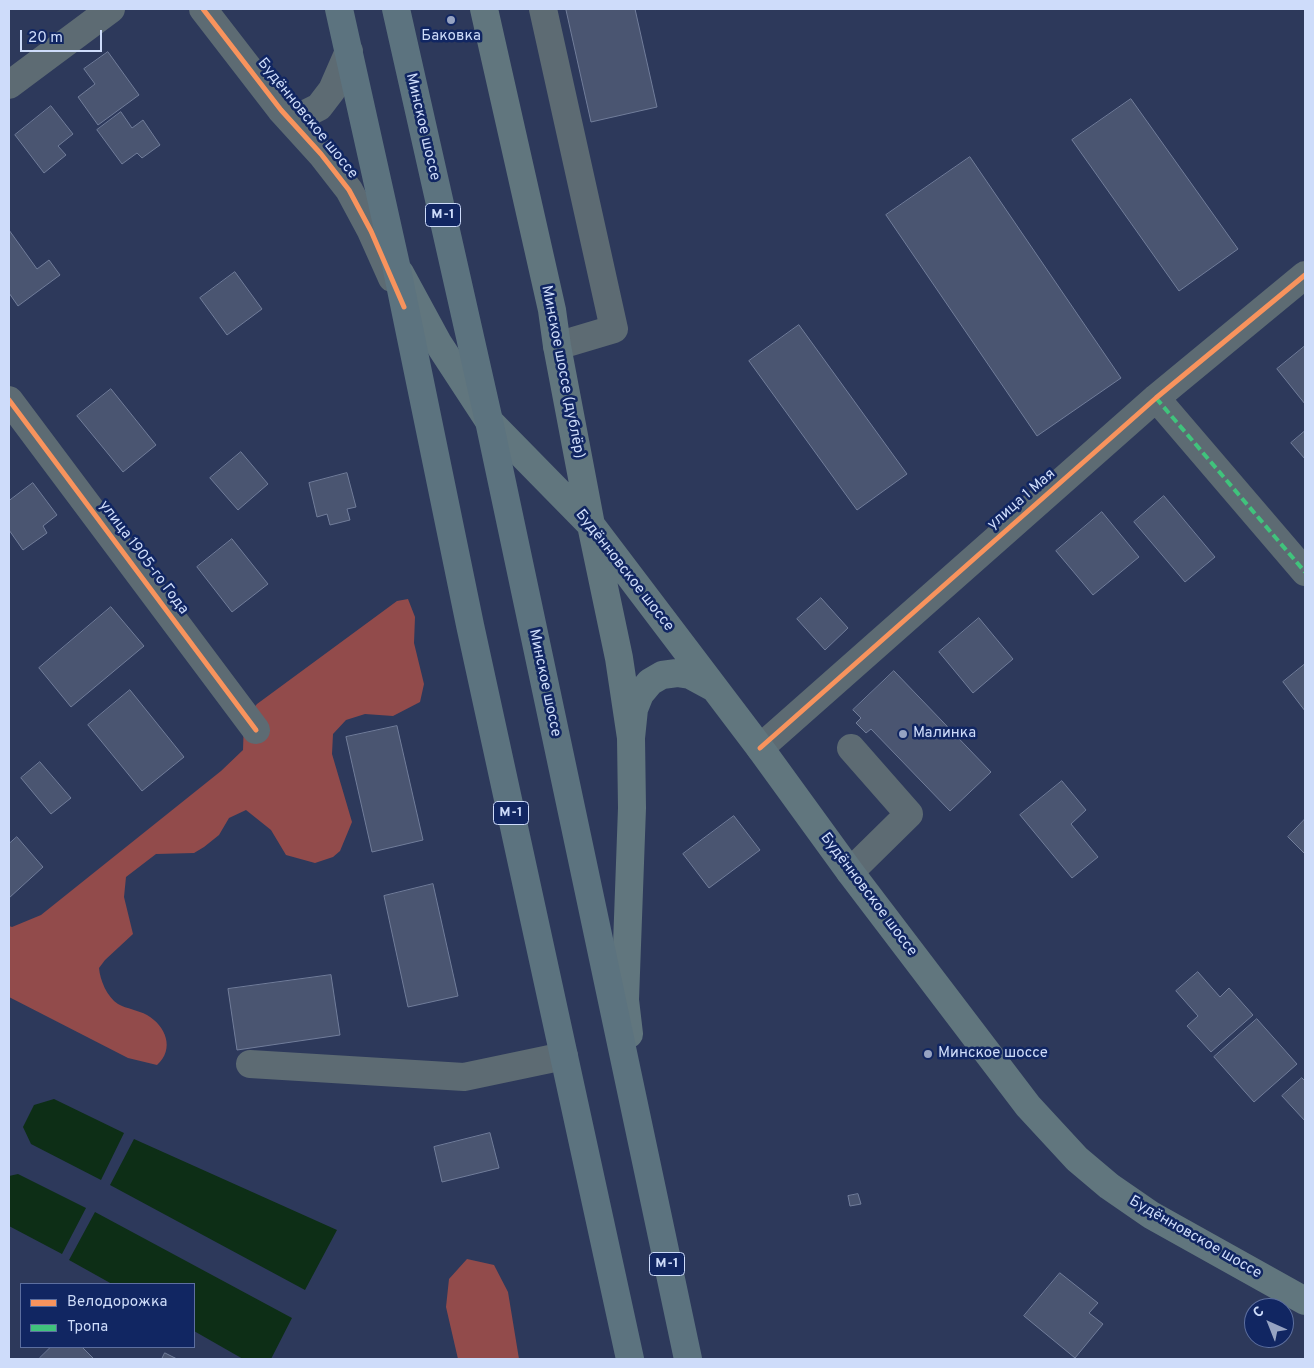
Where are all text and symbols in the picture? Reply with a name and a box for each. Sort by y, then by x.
marker: Баковка [445,14,457,26]
scale bar [22,20,105,52]
place label: Баковка [421,28,481,46]
text: 20 m [28,29,63,48]
street label: Будённовское шоссе [253,55,361,183]
street label: Минское шоссе [401,71,443,183]
road number: М-1 [426,204,460,226]
street label: Минское шоссе (дублёр) [536,284,588,460]
street label: улица 1 Мая [984,466,1060,534]
street label: улица 1905-го Года [94,498,192,618]
street label: Будённовское шоссе [571,506,677,636]
street label: Минское шоссе [524,627,564,739]
place label: Малинка [913,725,976,743]
marker: Малинка [897,728,909,740]
road number: М-1 [494,801,528,824]
street label: Будённовское шоссе [816,830,920,960]
place label: Минское шоссе [938,1045,1048,1063]
marker: Минское шоссе [922,1048,934,1060]
street label: Будённовское шоссе [1126,1193,1264,1283]
road number: М-1 [650,1252,684,1276]
legend [20,1283,195,1348]
text: Велодорожка [67,1293,167,1312]
north arrow [1244,1298,1294,1348]
text: С [1250,1303,1268,1322]
text: Тропа [67,1318,108,1337]

